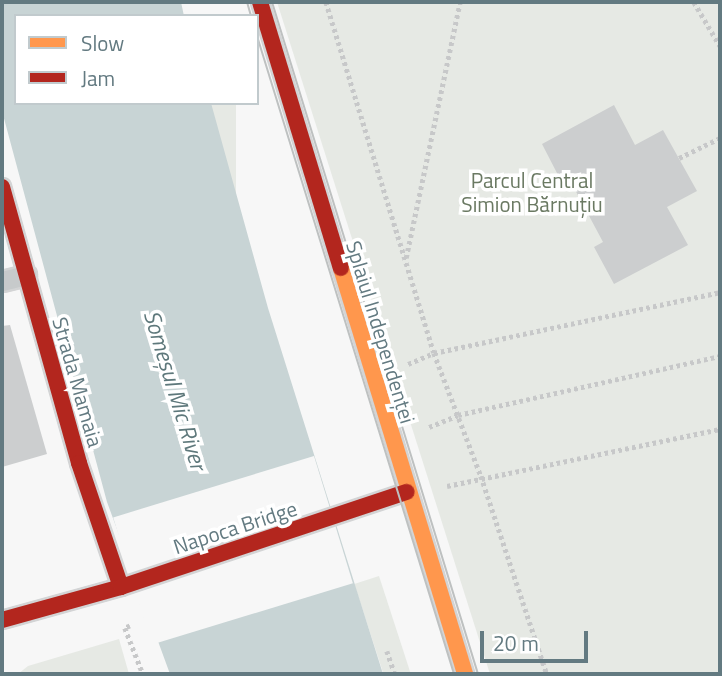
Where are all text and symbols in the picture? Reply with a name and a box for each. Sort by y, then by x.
legend [14,14,259,105]
text: Slow [81,27,124,59]
text: Jam [81,62,115,94]
park label: Parcul Central Simion Bărnuțiu [461,167,603,217]
street label: Splaiul Independenței [341,238,421,426]
water label: Someşul Mic River [138,307,212,473]
street label: Strada Mamaia [47,314,109,450]
street label: Napoca Bridge [170,495,300,559]
scale bar [484,616,592,660]
text: 20 m [493,627,539,659]

